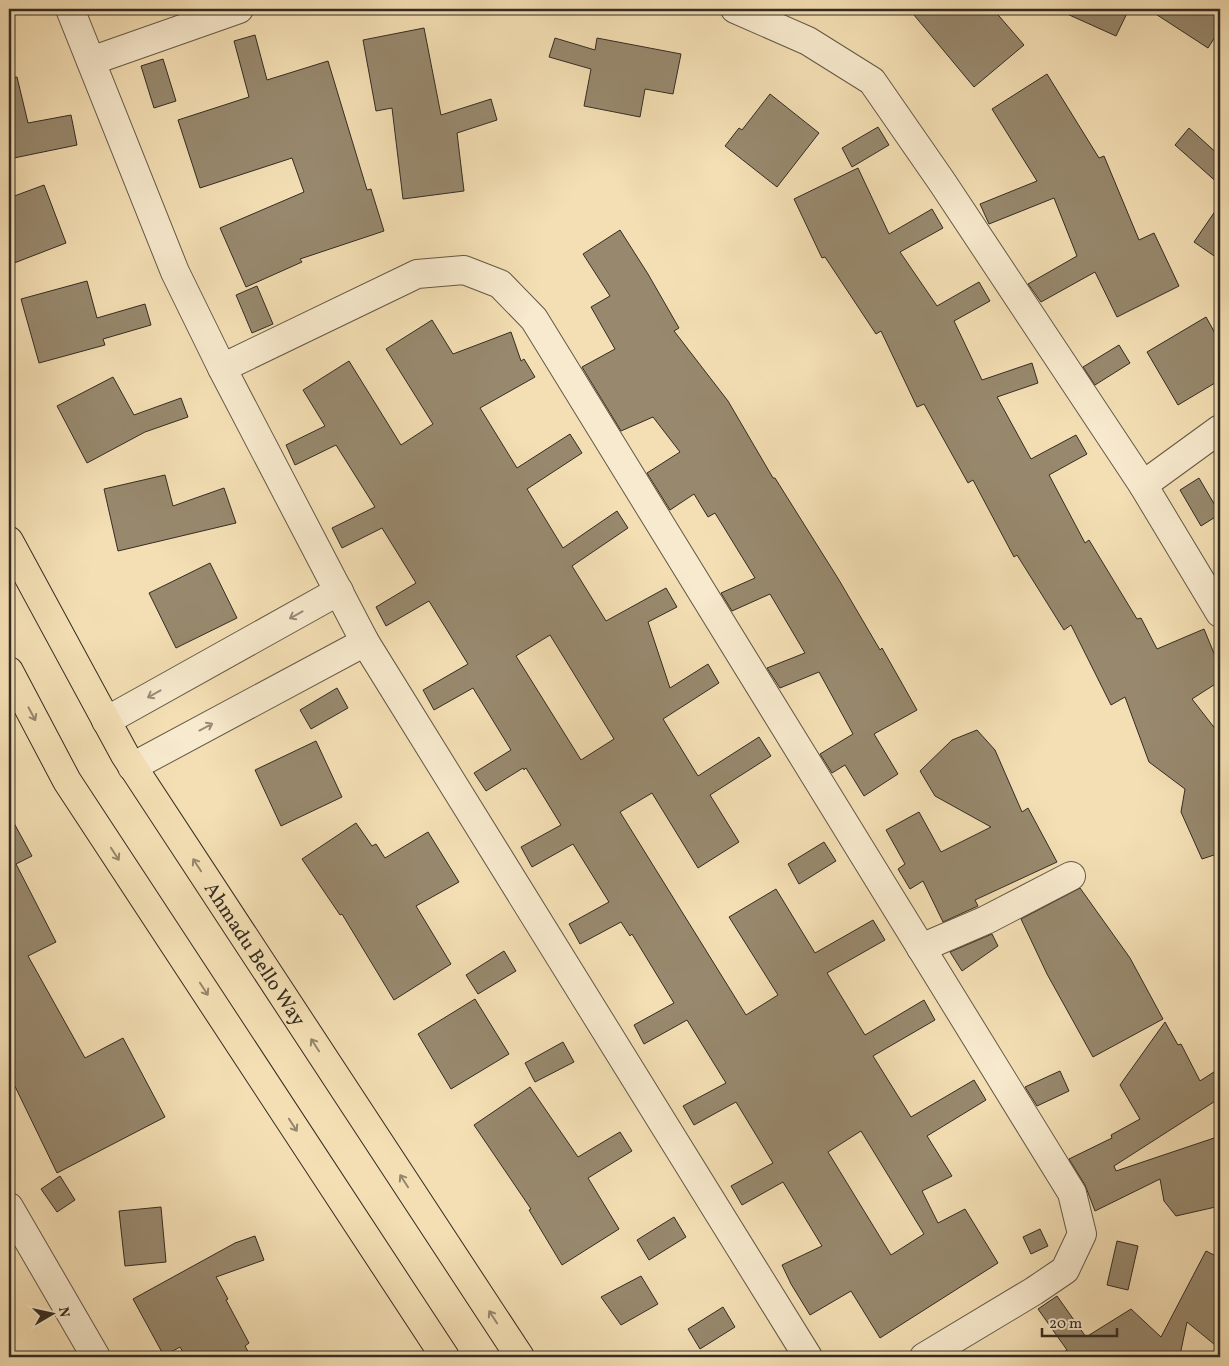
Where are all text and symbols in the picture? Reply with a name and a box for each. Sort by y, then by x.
one-way arrow [289,611,304,620]
one-way arrow [147,690,162,699]
one-way arrow [27,706,37,721]
one-way arrow [198,722,213,732]
one-way arrow [110,846,120,860]
one-way arrow [192,858,202,872]
street label: Ahmadu Bello Way [196,877,311,1032]
one-way arrow [199,982,209,996]
one-way arrow [310,1038,320,1052]
one-way arrow [288,1118,298,1132]
one-way arrow [399,1174,409,1188]
north arrow [28,1288,78,1338]
text: N [53,1306,74,1319]
scale bar [1042,1306,1116,1338]
one-way arrow [488,1310,498,1324]
text: 20 m [1049,1314,1082,1335]

